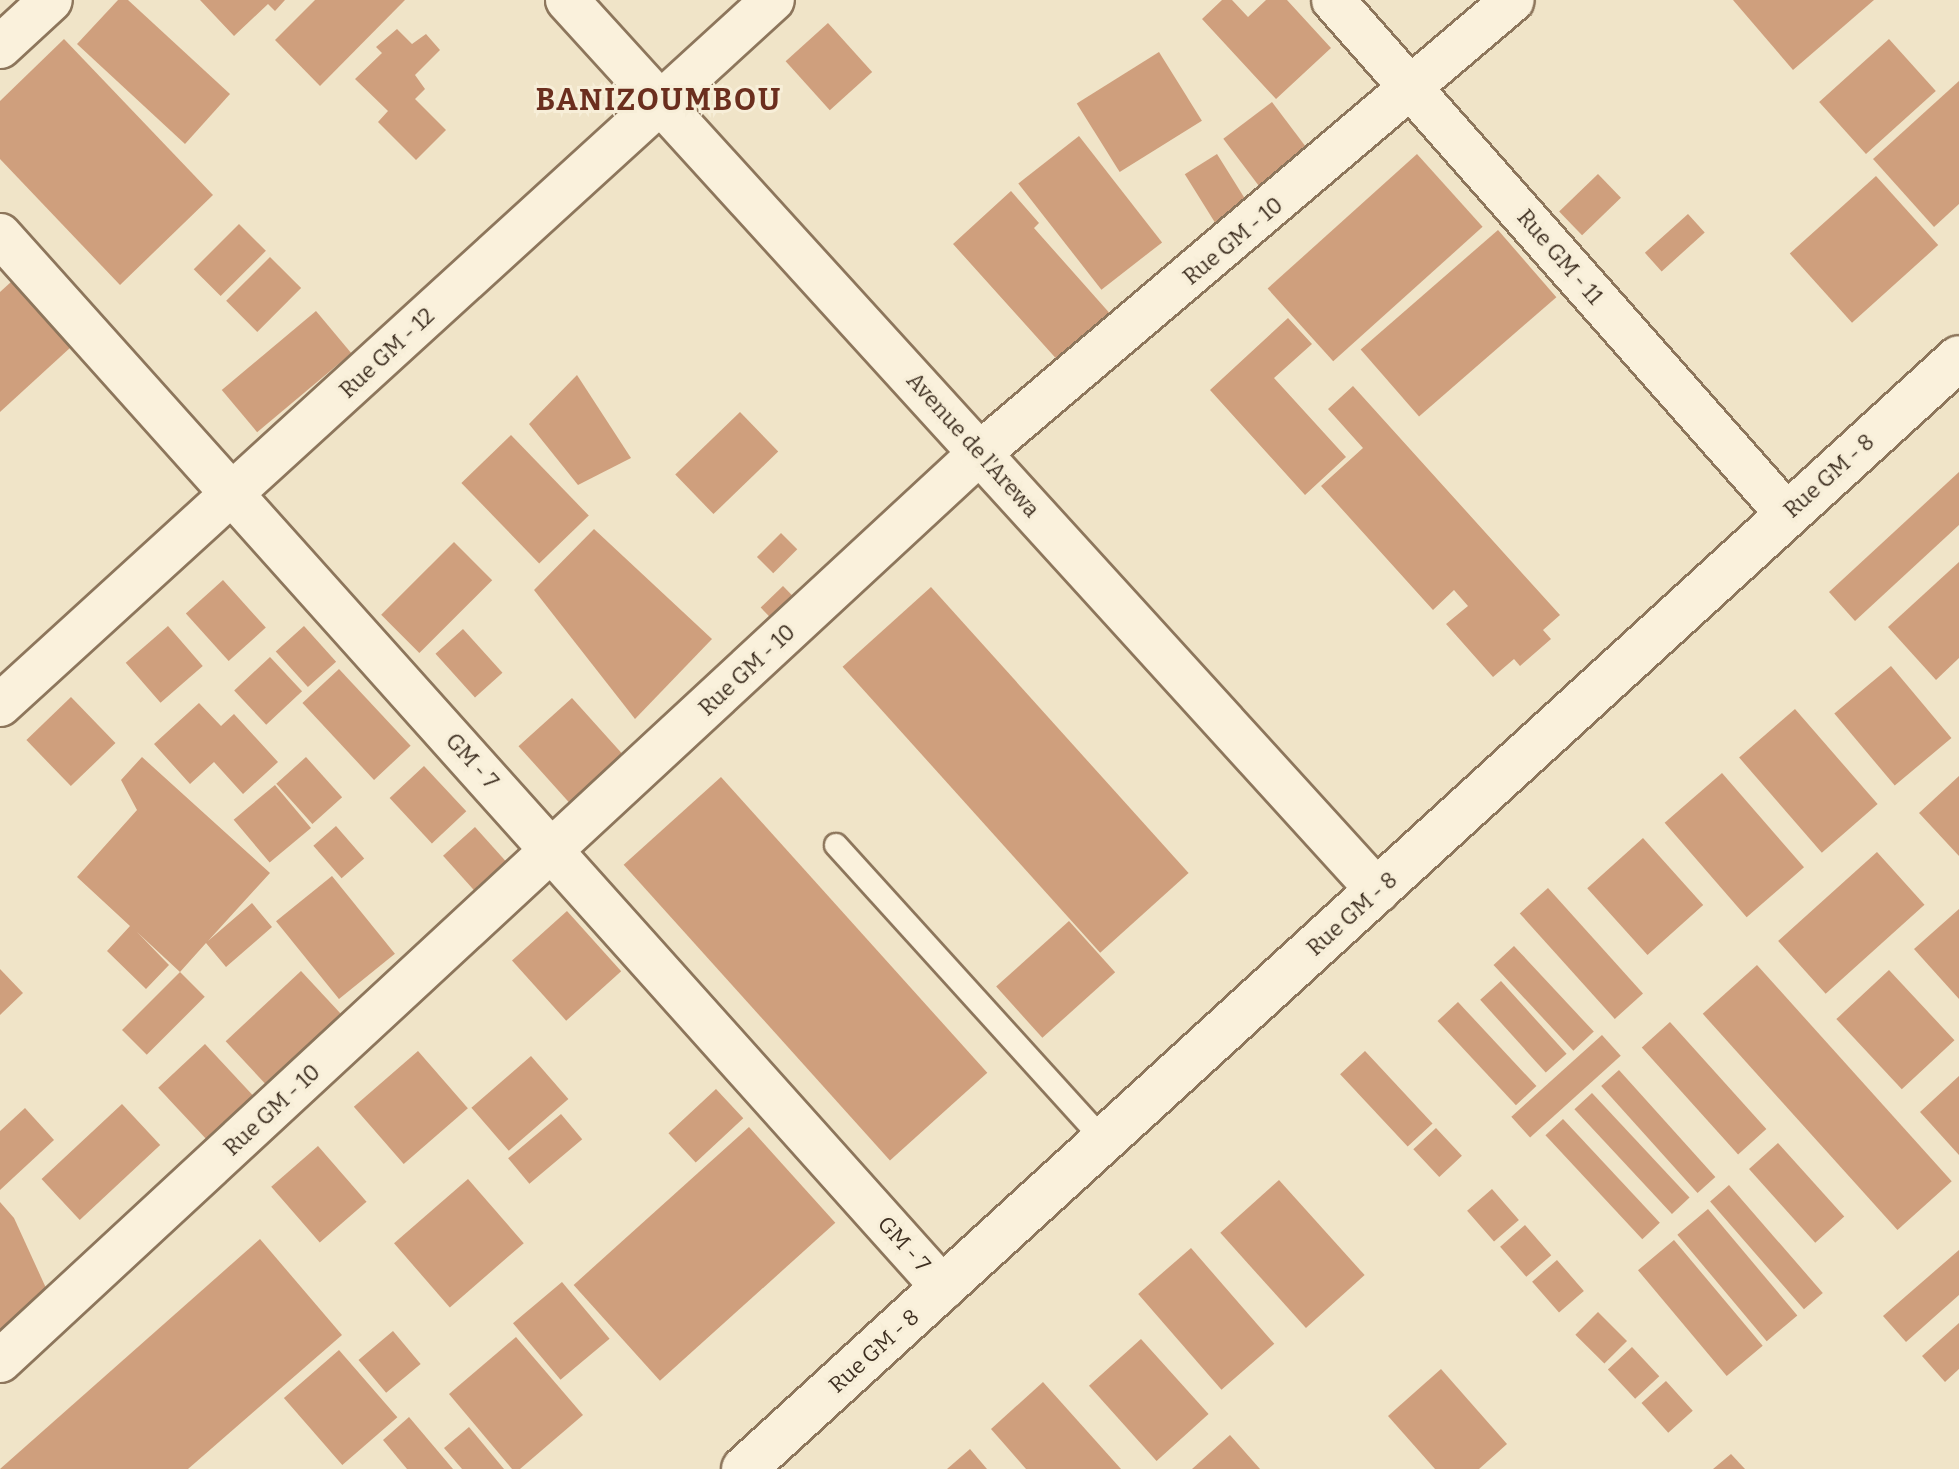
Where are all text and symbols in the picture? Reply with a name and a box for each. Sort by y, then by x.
district label: BANIZOUMBOU [536,82,782,118]
street label: Rue GM - 10 [1178,192,1288,290]
street label: Rue GM - 11 [1512,204,1608,310]
street label: Rue GM - 12 [334,302,440,404]
street label: Avenue de l'Arewa [901,367,1045,523]
street label: Rue GM - 8 [1779,429,1879,523]
street label: Rue GM - 10 [693,619,801,721]
street label: GM - 7 [440,728,504,794]
street label: Rue GM - 8 [1302,867,1402,961]
street label: Rue GM - 10 [218,1059,326,1161]
street label: GM - 7 [872,1211,936,1277]
street label: Rue GM - 8 [824,1304,924,1398]

